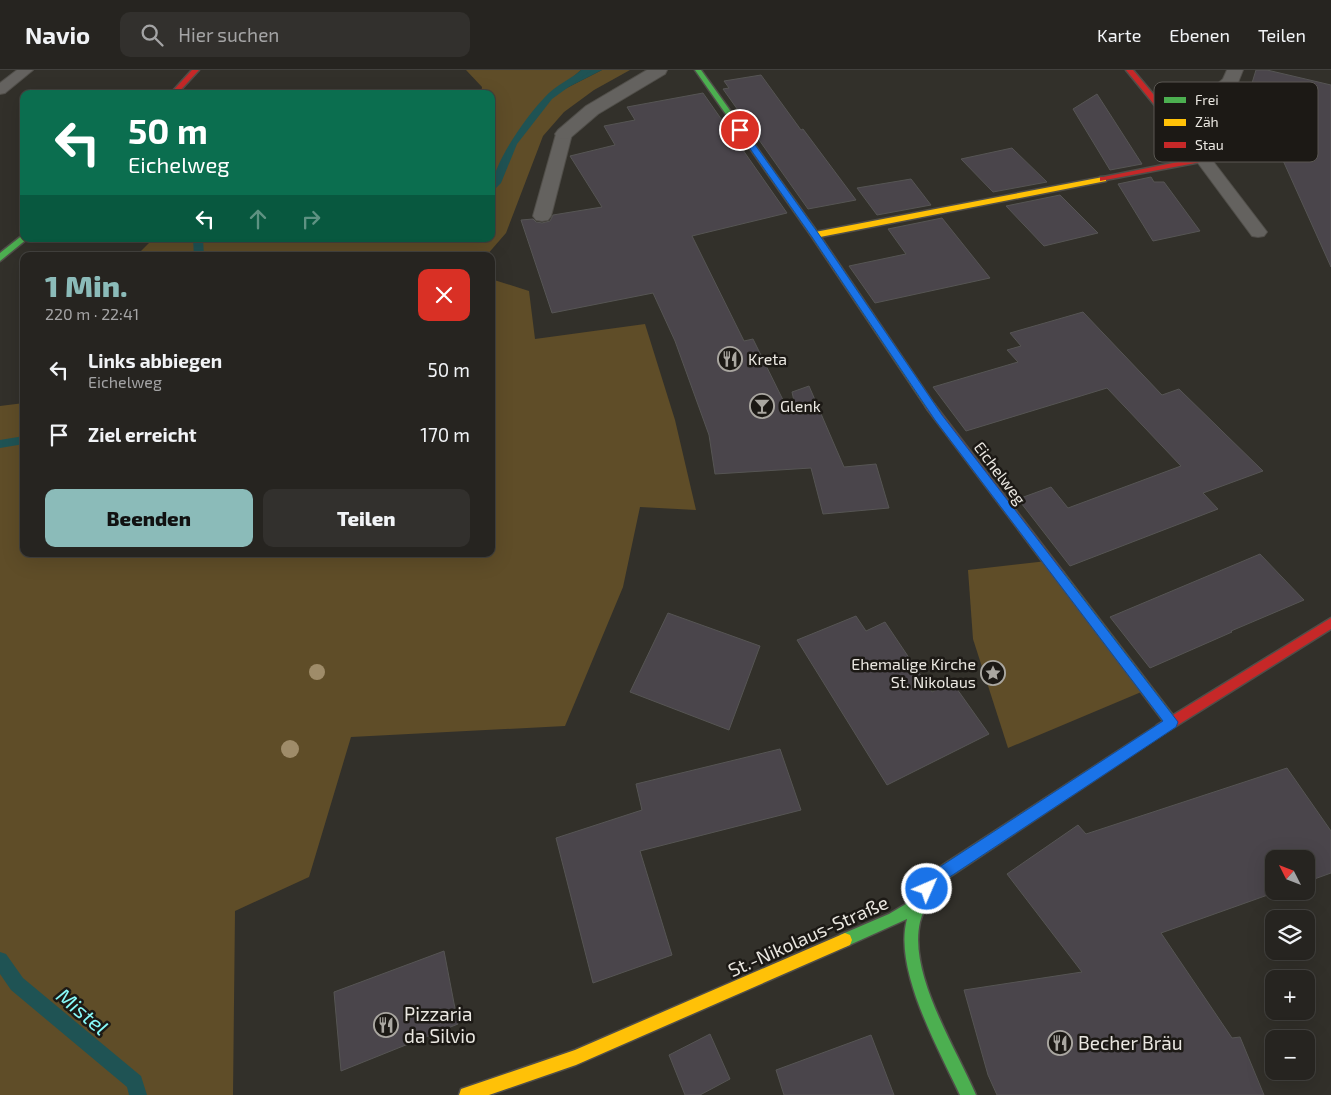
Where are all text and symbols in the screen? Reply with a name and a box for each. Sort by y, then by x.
search box [120,12,470,57]
text: Navio [25,20,90,49]
icon: search [138,21,166,49]
text: Hier suchen [178,23,279,46]
text: Karte [1097,24,1141,46]
text: Ebenen [1169,24,1230,46]
text: Teilen [1258,24,1306,46]
legend [1154,82,1318,162]
text: Frei [1195,91,1219,108]
text: 50 m [128,109,208,151]
pin [719,109,761,151]
icon: left [45,110,110,175]
text: Zäh [1195,113,1219,130]
icon: arrive [726,116,754,144]
text: Stau [1195,136,1224,153]
text: Eichelweg [128,151,230,177]
icon: left [191,205,219,233]
icon: ahead [244,205,272,233]
icon: right [297,205,325,233]
text: 1 Min. [45,267,128,303]
button: close [418,269,470,321]
text: 220 m · 22:41 [45,304,139,323]
restaurant icon: Kreta [717,346,743,372]
text: Links abbiegen [88,349,222,372]
place label: Kreta [748,349,787,368]
icon: left [45,356,73,384]
text: 50 m [427,358,470,381]
text: Eichelweg [88,372,162,391]
bar icon: Glenk [749,393,775,419]
place label: Glenk [780,396,821,415]
icon: arrive [45,421,73,449]
text: Ziel erreicht [88,423,197,446]
text: 170 m [420,423,470,446]
street label: Eichelweg [971,438,1030,508]
button: Beenden [45,489,253,547]
button: Teilen [263,489,470,547]
place label: Ehemalige Kirche St. Nikolaus [851,654,976,691]
place icon: Ehemalige Kirche St. Nikolaus [980,660,1006,686]
north arrow [1265,850,1315,900]
map controls [1265,850,1315,1080]
position arrow [900,862,952,914]
street label: St.-Nikolaus-Straße [724,890,891,981]
button: layers [1265,910,1315,960]
button: + [1265,970,1315,1020]
water label: Mistel [52,982,114,1040]
place label: Pizzaria da Silvio [404,1002,476,1047]
restaurant icon: Pizzaria da Silvio [373,1012,399,1038]
restaurant icon: Becher Bräu [1047,1030,1073,1056]
button: − [1265,1030,1315,1080]
place label: Becher Bräu [1078,1031,1183,1054]

